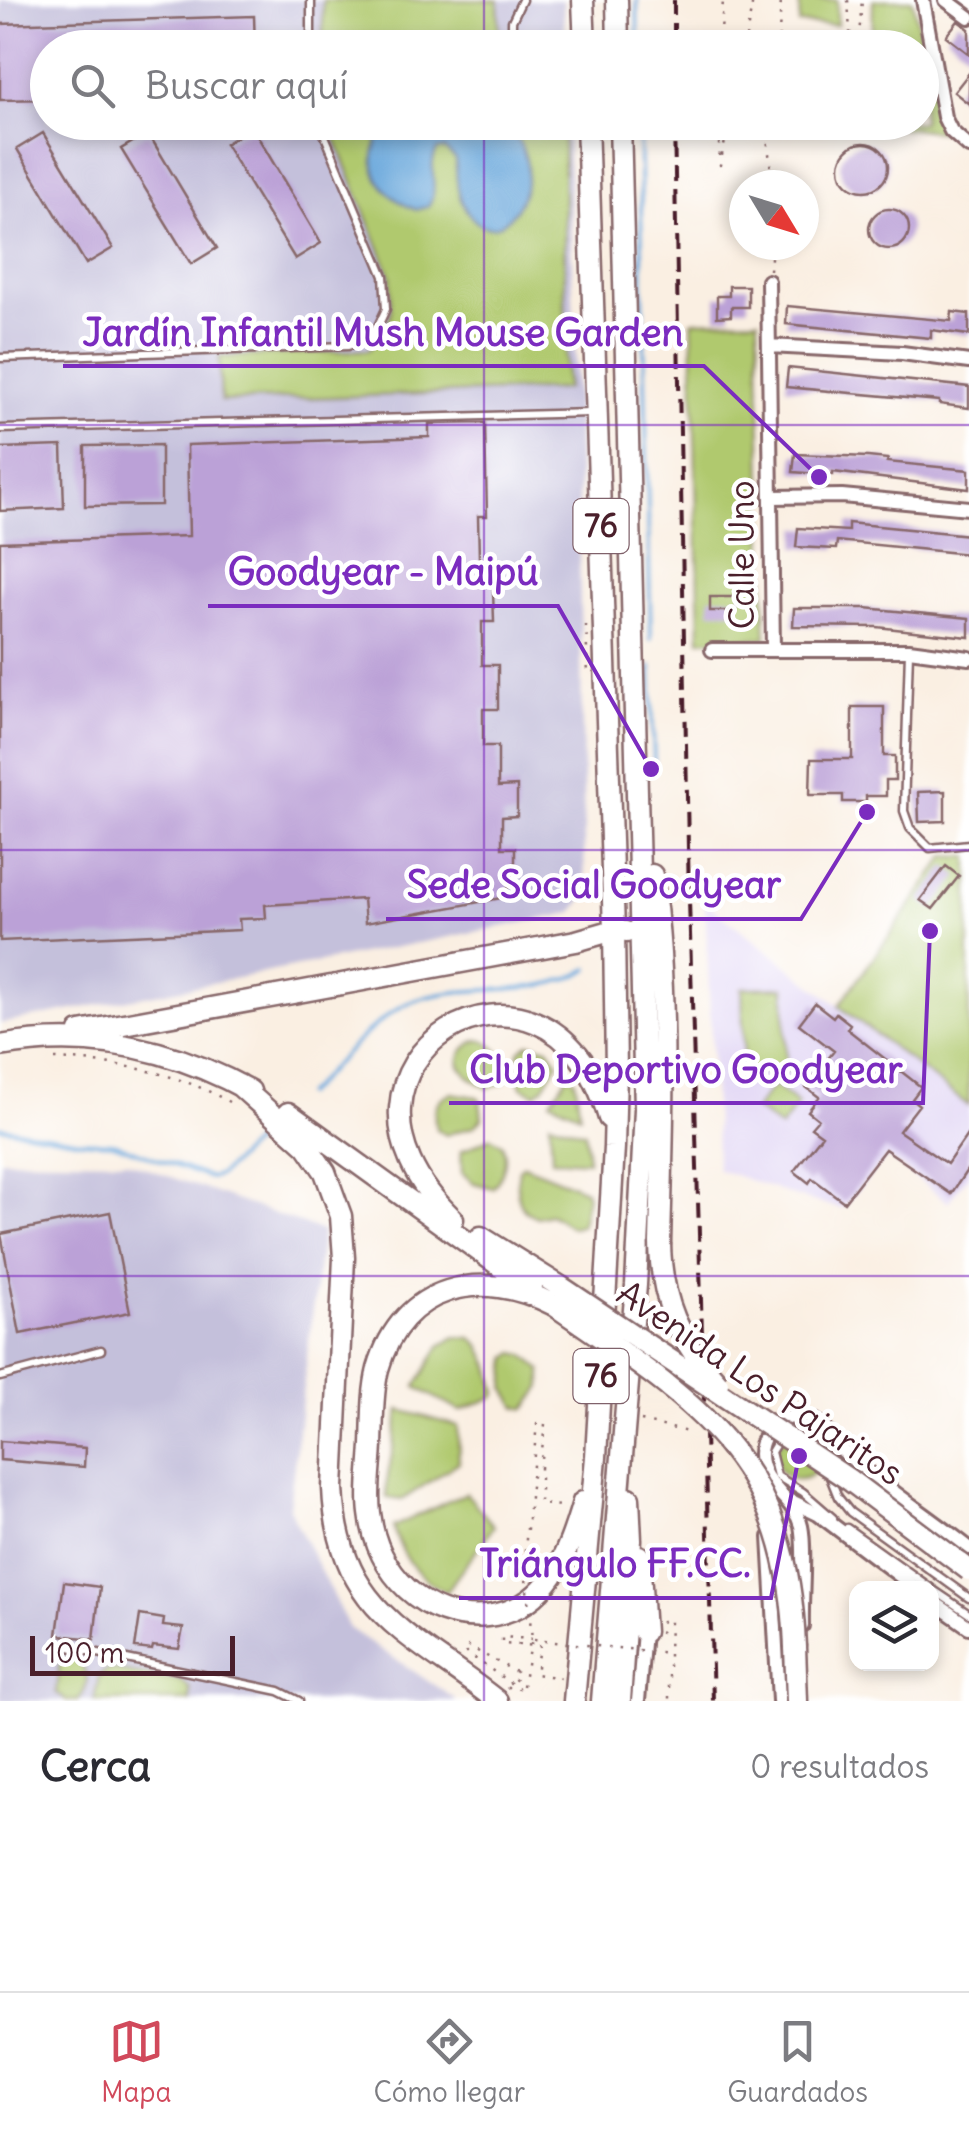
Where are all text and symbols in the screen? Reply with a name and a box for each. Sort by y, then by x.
search box [30,30,939,140]
icon: search [65,58,120,113]
text: Buscar aquí [145,62,348,109]
north arrow [729,170,819,260]
callout: Jardín Infantil Mush Mouse Garden [63,298,704,366]
text: Jardín Infantil Mush Mouse Garden [83,309,683,356]
street label: Calle Uno [719,480,763,630]
road number: 76 [574,499,628,553]
callout: Goodyear - Maipú [208,538,558,606]
text: Goodyear - Maipú [228,548,538,595]
callout: Sede Social Goodyear [386,851,801,919]
text: Sede Social Goodyear [407,861,782,908]
callout: Club Deportivo Goodyear [449,1035,923,1103]
text: Club Deportivo Goodyear [469,1046,903,1093]
street label: Avenida Los Pajaritos [609,1270,912,1494]
road number: 76 [574,1349,628,1403]
callout: Triángulo FF.CC. [459,1530,771,1598]
text: Triángulo FF.CC. [479,1540,751,1587]
map controls [849,1581,939,1671]
button: layers [849,1581,939,1671]
scale bar [30,1631,235,1676]
text: 100 m [45,1635,124,1671]
text: Cerca [40,1740,151,1792]
text: 0 resultados [750,1746,929,1787]
tab: Mapa [101,2014,171,2110]
tab: Cómo llegar [374,2014,525,2110]
tab: Guardados [727,2014,868,2110]

